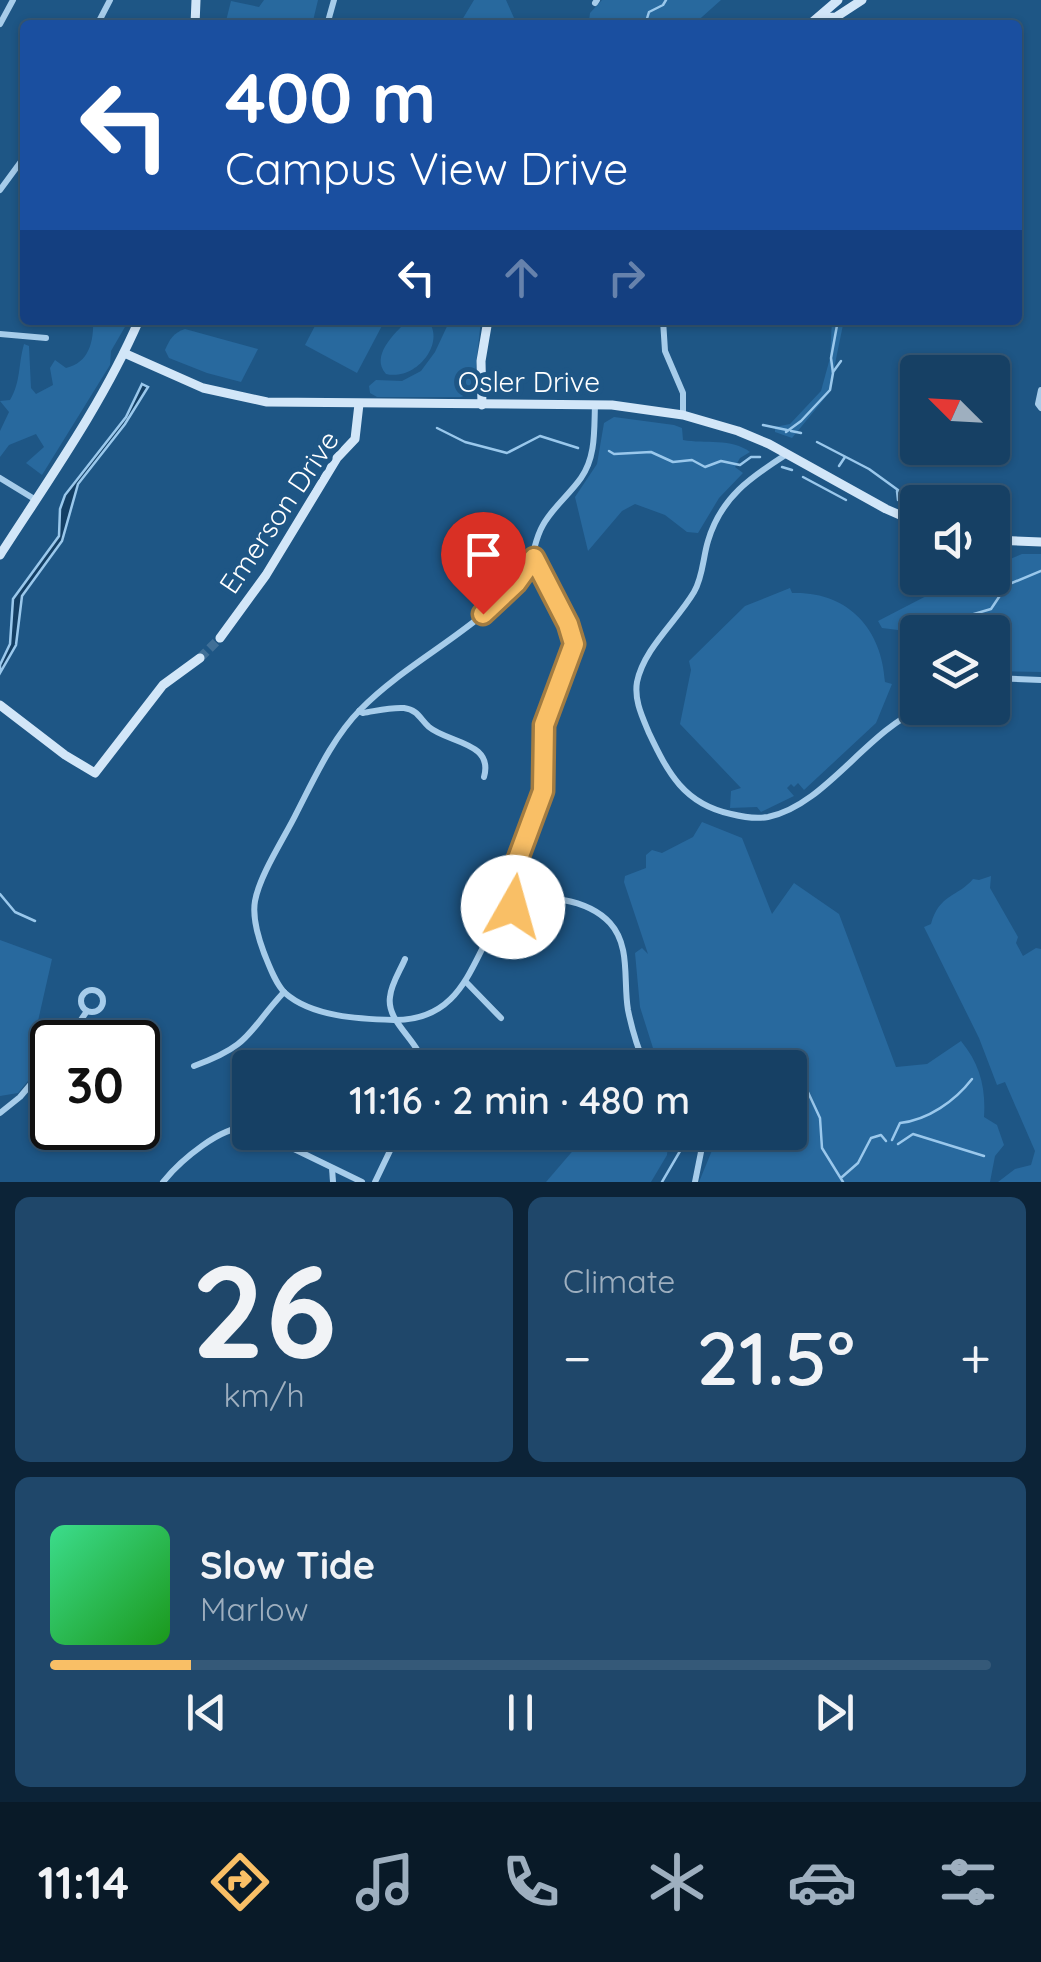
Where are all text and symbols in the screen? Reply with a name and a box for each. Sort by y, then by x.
text: 400 m [225,53,436,141]
icon: left [60,60,190,190]
text: Campus View Drive [225,140,628,196]
icon: left [389,250,444,305]
icon: ahead [494,250,549,305]
icon: right [599,250,654,305]
north arrow [900,355,1010,465]
map controls [900,355,1010,725]
street label: Osler Drive [458,364,600,399]
street label: Emerson Drive [211,423,346,600]
button: sound [900,485,1010,595]
pin [441,512,526,615]
icon: arrive [456,527,511,582]
button: layers [900,615,1010,725]
position arrow [461,855,565,959]
speed limit sign: 30 [30,1020,160,1150]
text: 11:16 · 2 min · 480 m [349,1076,690,1124]
text: 26 [191,1228,337,1391]
text: Climate [563,1261,675,1301]
text: 21.5° [697,1310,855,1404]
text: − [563,1323,592,1392]
text: + [960,1323,991,1392]
text: km/h [223,1375,305,1415]
text: Slow Tide [200,1541,375,1589]
text: Marlow [200,1589,309,1629]
icon: previous [179,1685,234,1740]
icon: pause [493,1685,548,1740]
icon: next [807,1685,862,1740]
icon: directions [205,1847,275,1917]
icon: music [350,1847,420,1917]
icon: phone [496,1847,566,1917]
icon: climate [642,1847,712,1917]
icon: car [787,1847,857,1917]
icon: filters [933,1847,1003,1917]
text: 11:14 [38,1854,129,1910]

